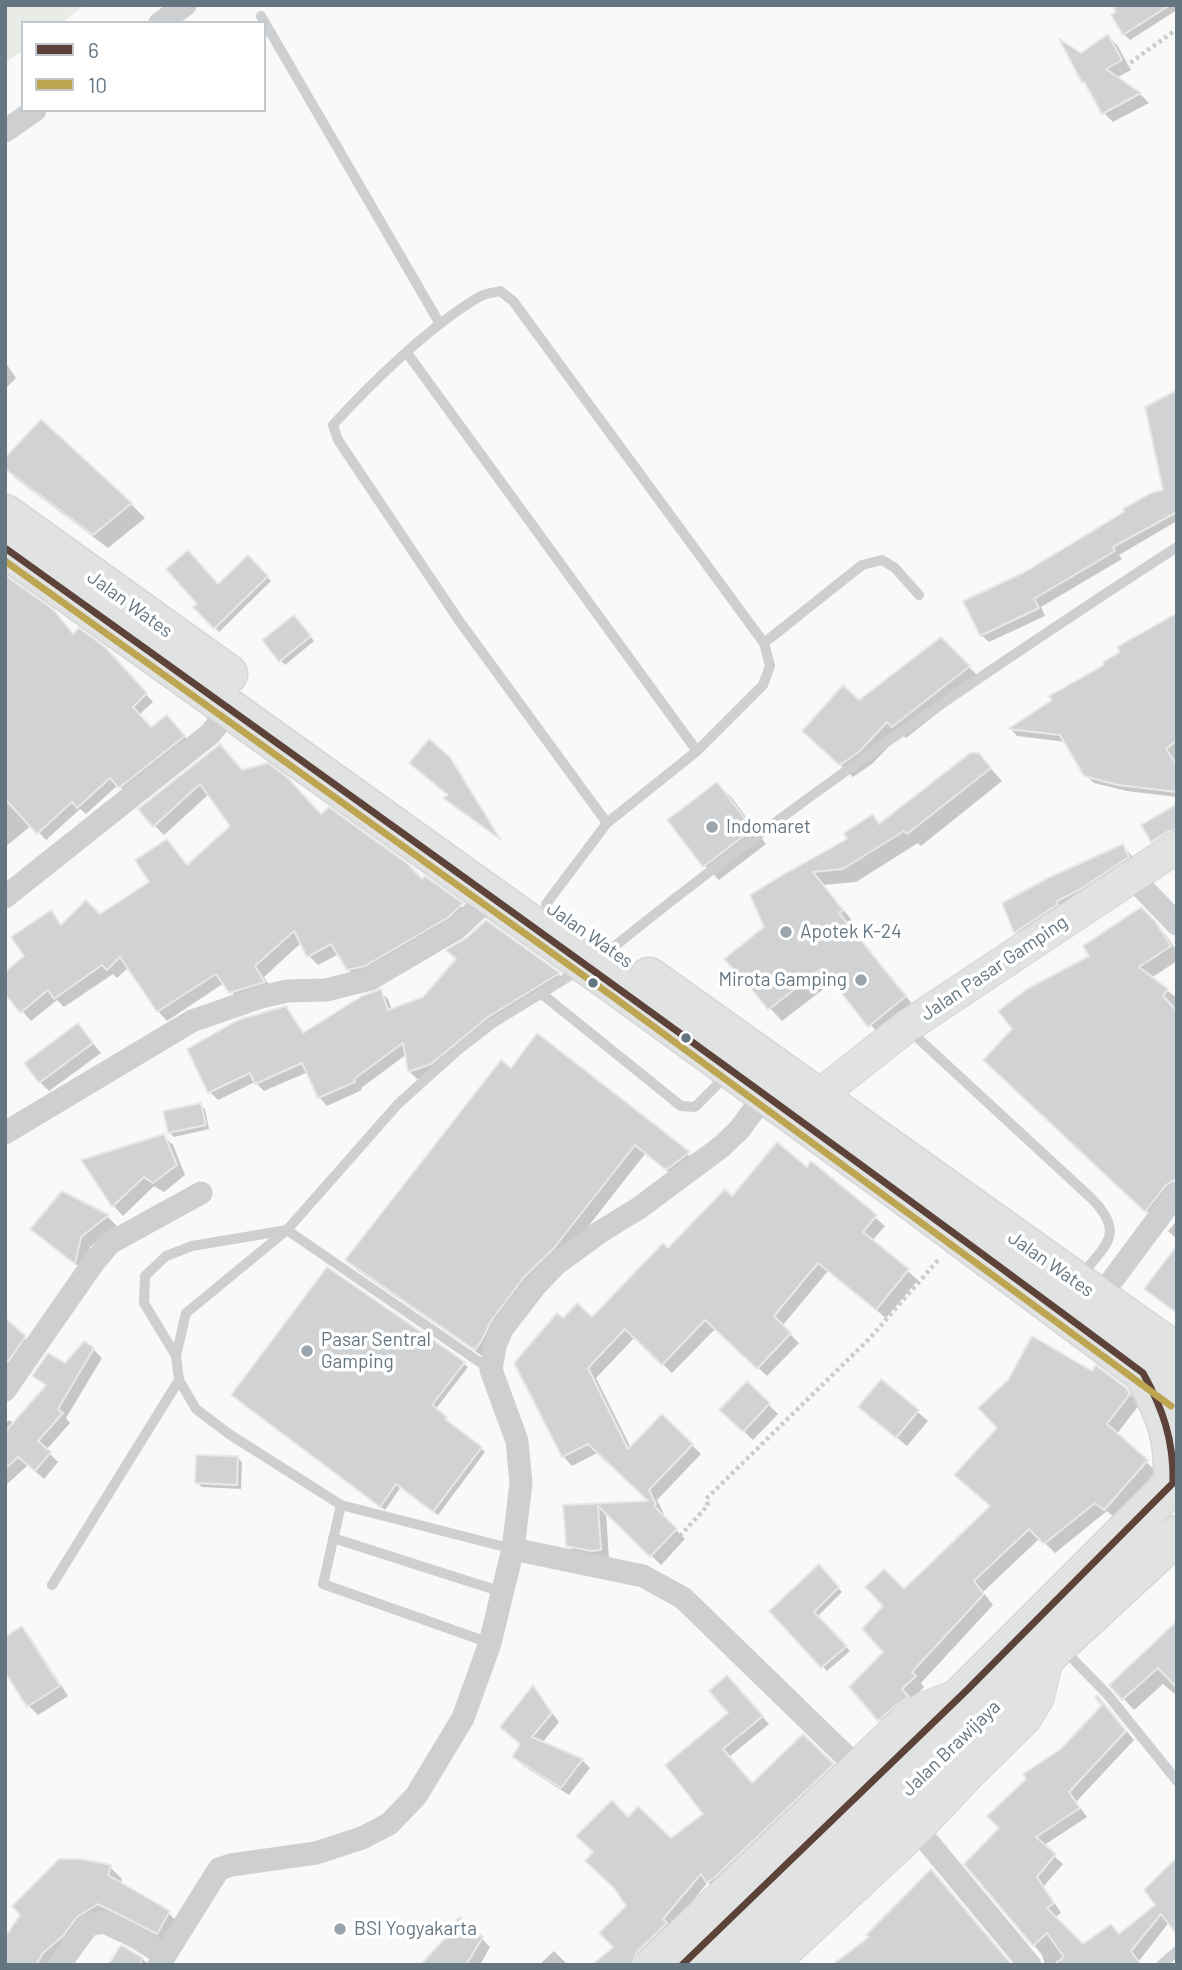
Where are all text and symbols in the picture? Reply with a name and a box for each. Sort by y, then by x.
legend [21,21,266,112]
text: 6 [88,37,99,62]
text: 10 [88,72,107,97]
street label: Jalan Wates [83,565,177,643]
place label: Indomaret [726,816,811,838]
marker: Indomaret [704,819,720,835]
street label: Jalan Wates [543,897,637,973]
street label: Jalan Pasar Gamping [916,910,1072,1026]
place label: Apotek K-24 [800,921,902,943]
marker: Apotek K-24 [778,924,794,940]
place label: Mirota Gamping [718,969,847,991]
marker: Mirota Gamping [853,972,869,988]
unlabelled marker [586,976,600,990]
unlabelled marker [679,1031,693,1045]
street label: Jalan Wates [1004,1226,1098,1302]
place label: Pasar Sentral Gamping [321,1329,431,1373]
marker: Pasar Sentral Gamping [299,1343,315,1359]
street label: Jalan Brawijaya [897,1695,1005,1801]
place label: BSI Yogyakarta [354,1918,477,1940]
marker: BSI Yogyakarta [332,1921,348,1937]

